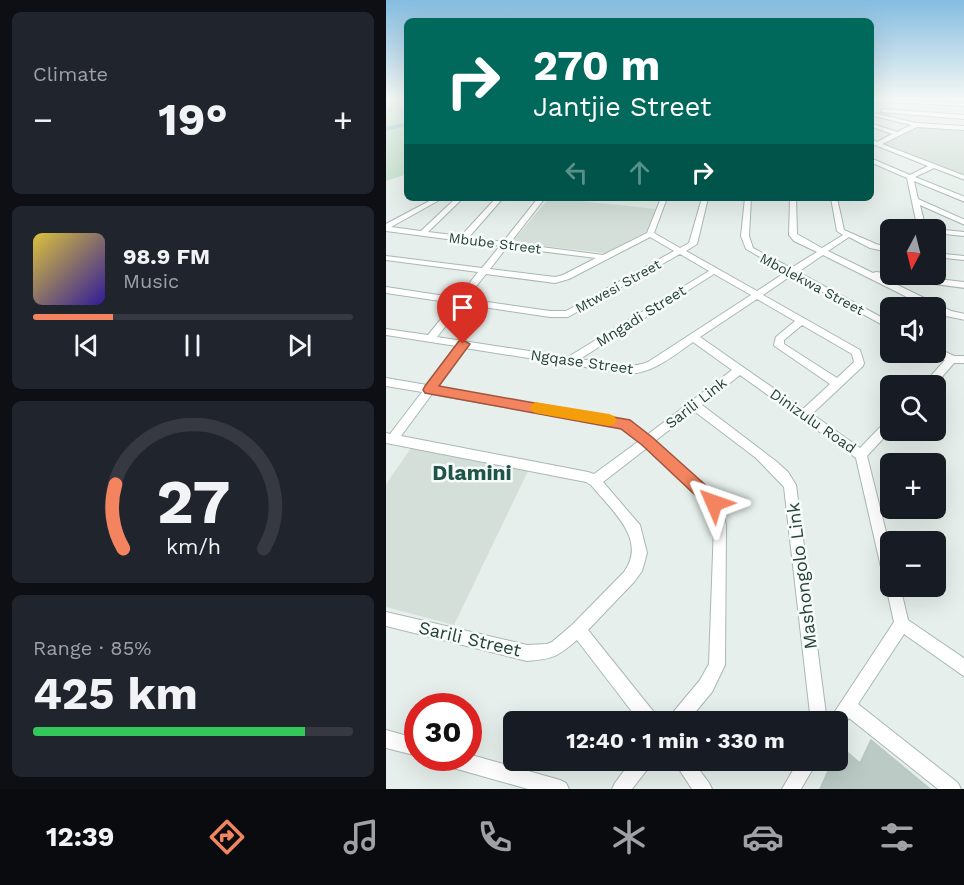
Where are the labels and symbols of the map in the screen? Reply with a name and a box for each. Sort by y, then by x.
north arrow [880,219,946,285]
street label: Mbube Street [448,229,542,257]
street label: Mbolekwa Street [757,250,867,318]
street label: Mtwesi Street [572,256,664,316]
street label: Mngadi Street [593,281,690,351]
pin [437,282,488,344]
street label: Ngqase Street [529,346,635,378]
street label: Sarili Link [662,373,730,432]
street label: Dinizulu Road [767,385,859,457]
district label: Dlamini [432,460,512,485]
position arrow [682,471,746,535]
street label: Mashongolo Link [782,501,821,651]
street label: Sarili Street [417,617,524,661]
speed limit sign: 30 [404,693,482,771]

